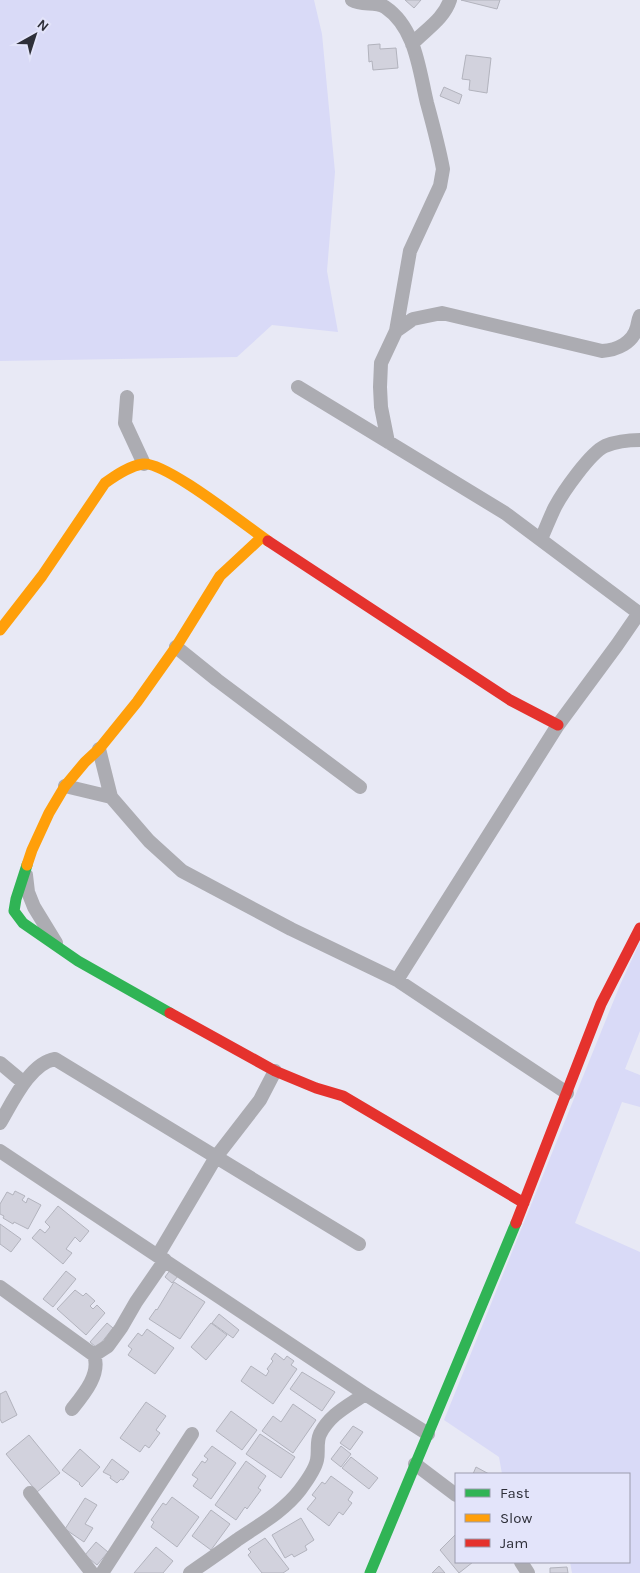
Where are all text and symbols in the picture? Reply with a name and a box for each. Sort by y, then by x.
north arrow [10,10,60,60]
text: N [34,16,52,35]
legend [455,1473,630,1563]
text: Fast [500,1484,530,1502]
text: Slow [500,1509,532,1527]
text: Jam [500,1534,528,1552]

